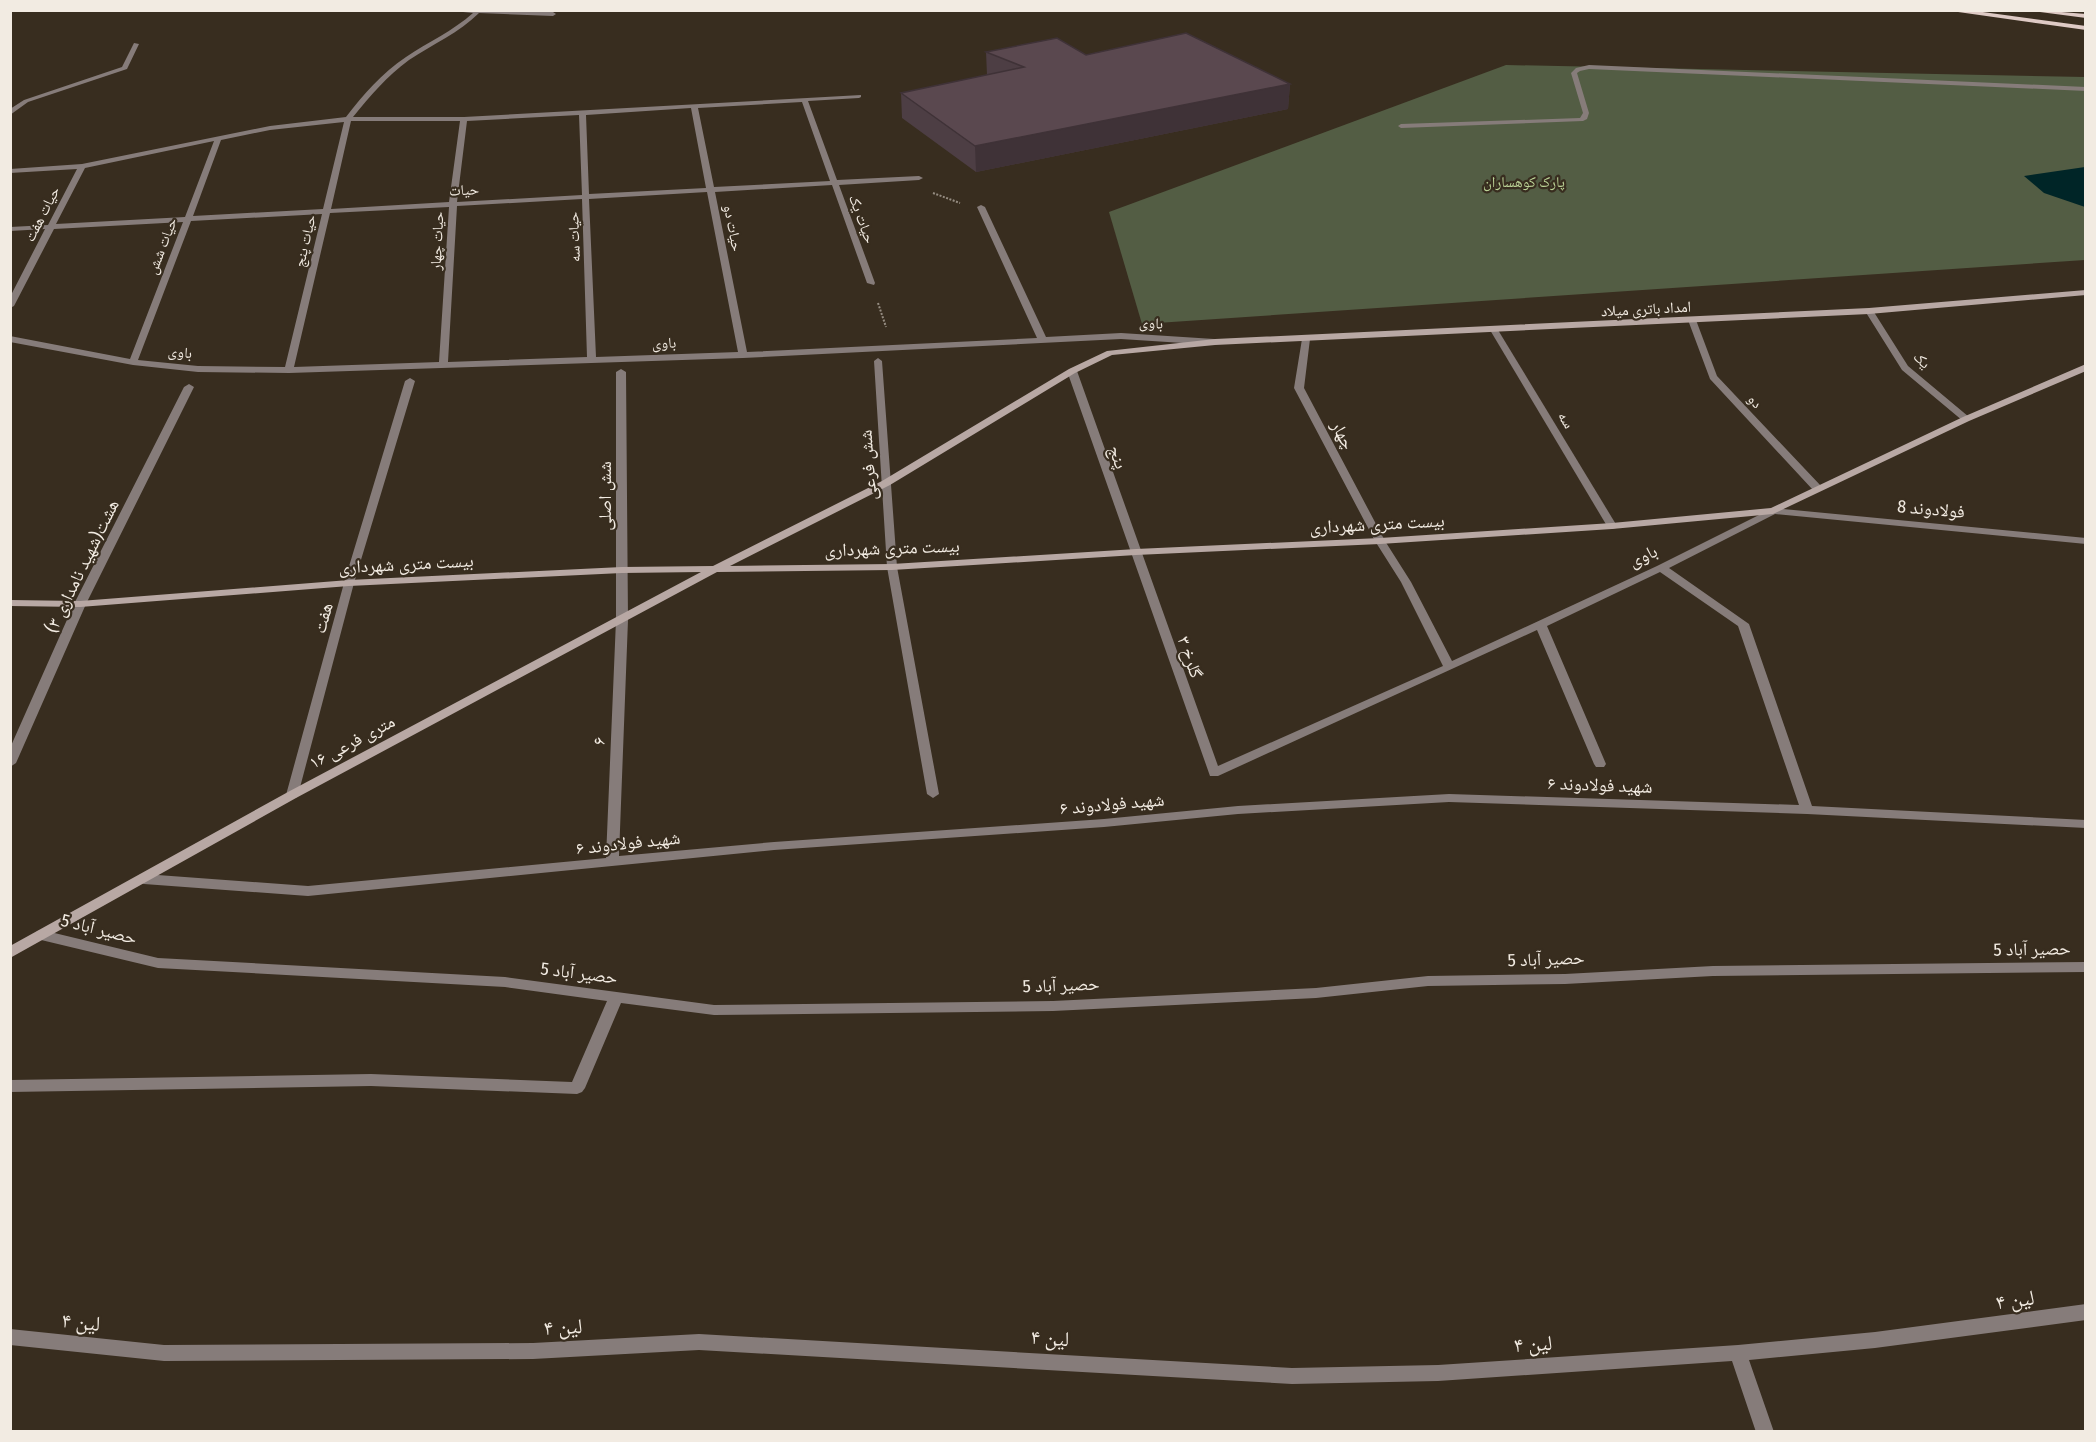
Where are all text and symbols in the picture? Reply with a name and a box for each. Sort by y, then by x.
park label: پارک کوهساران [1483,173,1565,192]
street label: حیات [448,180,480,200]
street label: حیات هفت [20,183,64,245]
street label: حیات یک [845,192,879,246]
street label: حیات دو [720,203,746,253]
street label: حیات چهار [426,211,448,272]
street label: حیات سه [564,211,584,263]
street label: حیات پنج [290,213,321,269]
street label: حیات شش [143,215,182,277]
street label: امداد باتری میلاد [1600,298,1692,321]
street label: باوی [1138,313,1164,334]
street label: باوی [652,334,676,353]
street label: باوی [167,342,193,363]
street label: یک [1910,348,1935,373]
street label: دو [1744,390,1766,412]
street label: سه [1554,408,1578,432]
street label: چهار [1326,416,1360,453]
street label: شش فرعی [855,429,881,501]
street label: پنج [1103,442,1132,472]
street label: شش اصلی [594,461,616,531]
street label: فولادوند 8 [1896,495,1966,523]
street label: هشت(شهید نامداری ۳) [40,496,124,636]
street label: بیست متری شهرداری [1309,509,1445,539]
street label: بیست متری شهرداری [824,535,960,561]
street label: باوی [1625,540,1661,572]
street label: بیست متری شهرداری [338,549,474,579]
street label: هفت [308,600,338,636]
street label: گلرخ ۳ [1172,633,1208,682]
street label: ۱۶ متری فرعی [305,710,399,774]
street label: ۶ [588,737,610,745]
street label: شهید فولادوند ۶ [1547,772,1653,798]
street label: شهید فولادوند ۶ [1059,788,1165,820]
street label: شهید فولادوند ۶ [575,827,681,859]
street label: حصیر آباد 5 [59,909,139,949]
street label: حصیر آباد 5 [1993,937,2071,961]
street label: حصیر آباد 5 [1507,947,1585,971]
street label: حصیر آباد 5 [539,957,619,989]
street label: حصیر آباد 5 [1022,973,1100,997]
street label: لین ۴ [1994,1284,2036,1316]
street label: لین ۴ [60,1307,102,1337]
street label: لین ۴ [543,1313,583,1341]
street label: لین ۴ [1030,1324,1070,1352]
street label: لین ۴ [1513,1330,1553,1358]

